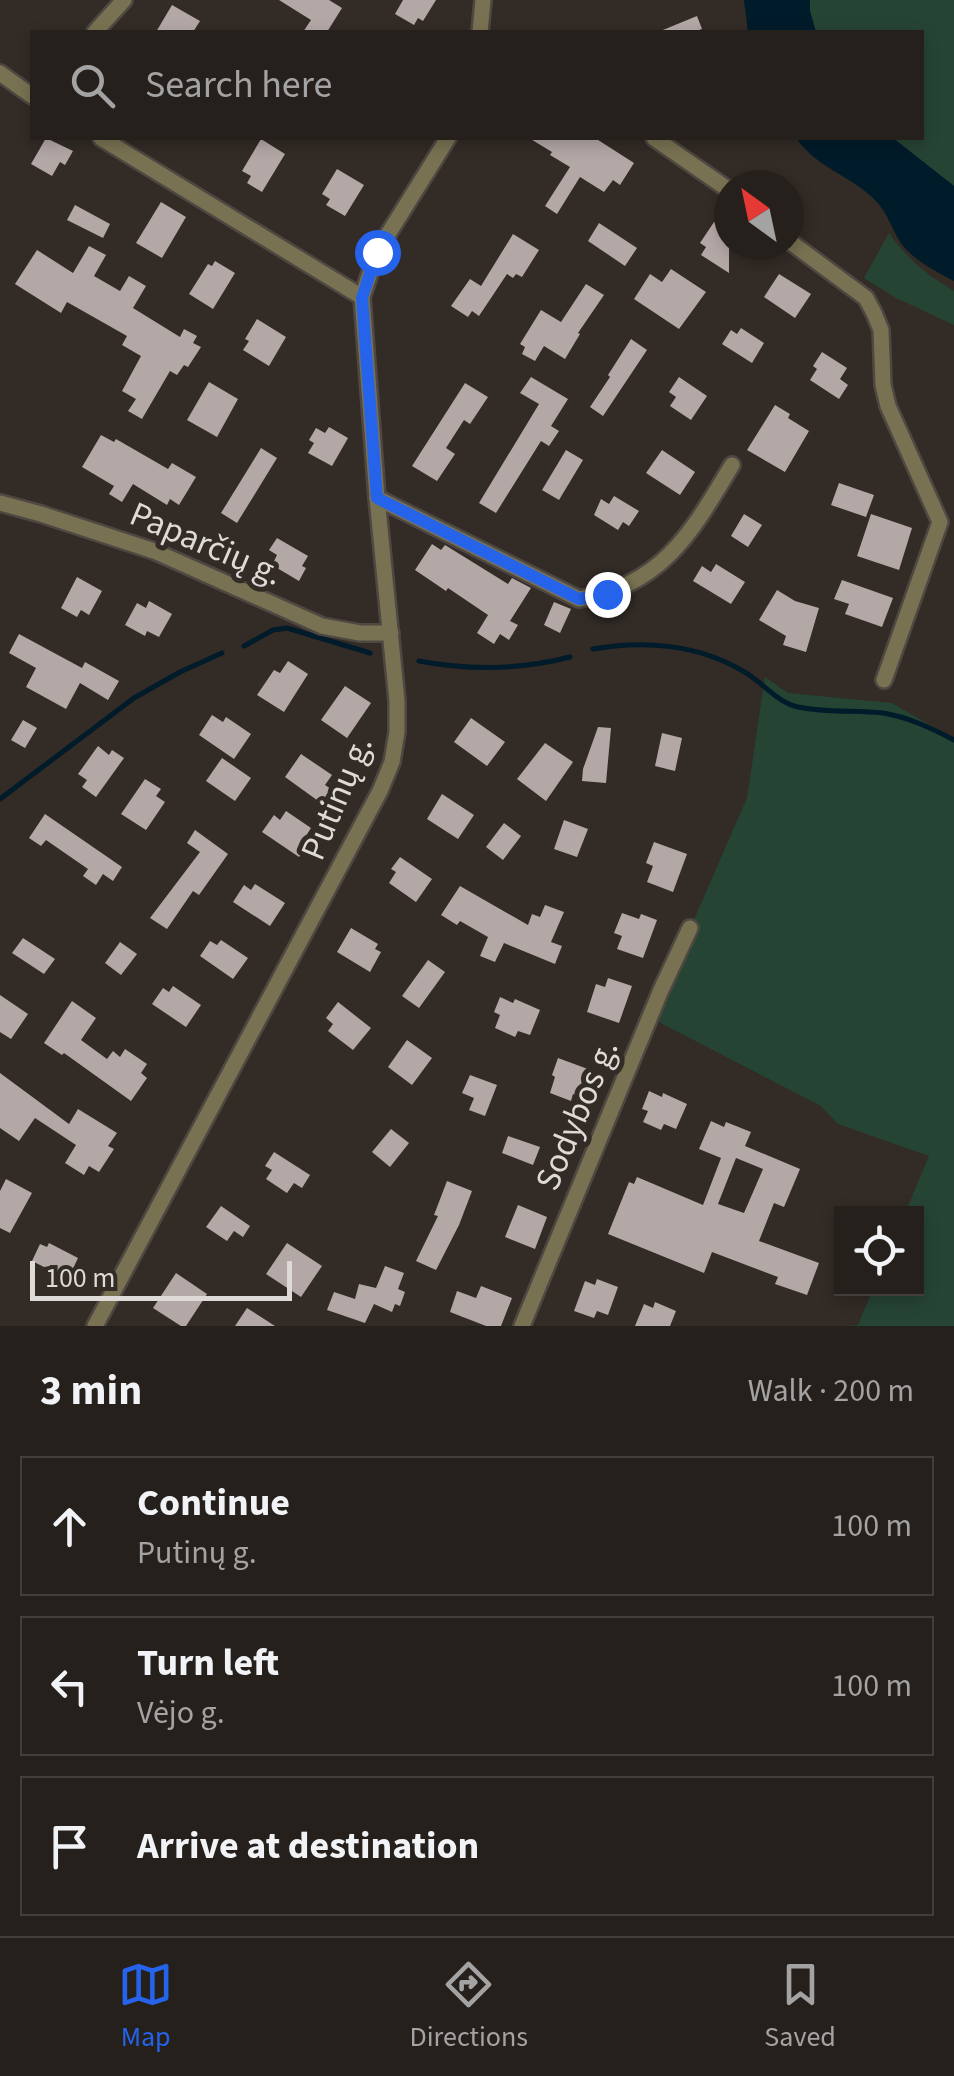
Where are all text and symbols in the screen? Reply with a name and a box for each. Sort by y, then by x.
search box [30,30,924,140]
icon: search [65,58,120,113]
text: Search here [145,58,332,112]
north arrow [714,170,804,260]
route start [355,230,401,276]
street label: Paparčių g. [122,489,290,599]
route end [585,572,631,618]
street label: Putinų g. [288,728,386,868]
street label: Sodybos g. [523,1032,631,1198]
map controls [834,1206,924,1296]
button: locate [834,1206,924,1296]
scale bar [30,1256,292,1300]
text: 100 m [45,1258,116,1298]
text: 3 min [40,1361,142,1421]
text: Walk · 200 m [748,1368,914,1414]
text: Continue [137,1476,290,1530]
icon: ahead [42,1499,97,1554]
text: 100 m [831,1503,912,1549]
text: Putinų g. [137,1530,257,1576]
text: Turn left [137,1636,279,1690]
icon: left [42,1659,97,1714]
text: 100 m [831,1663,912,1709]
text: Vėjo g. [137,1690,225,1736]
icon: arrive [42,1819,97,1874]
text: Arrive at destination [137,1819,479,1873]
tab: Map [118,1957,173,2057]
tab: Directions [410,1957,528,2057]
tab: Saved [764,1957,836,2057]

